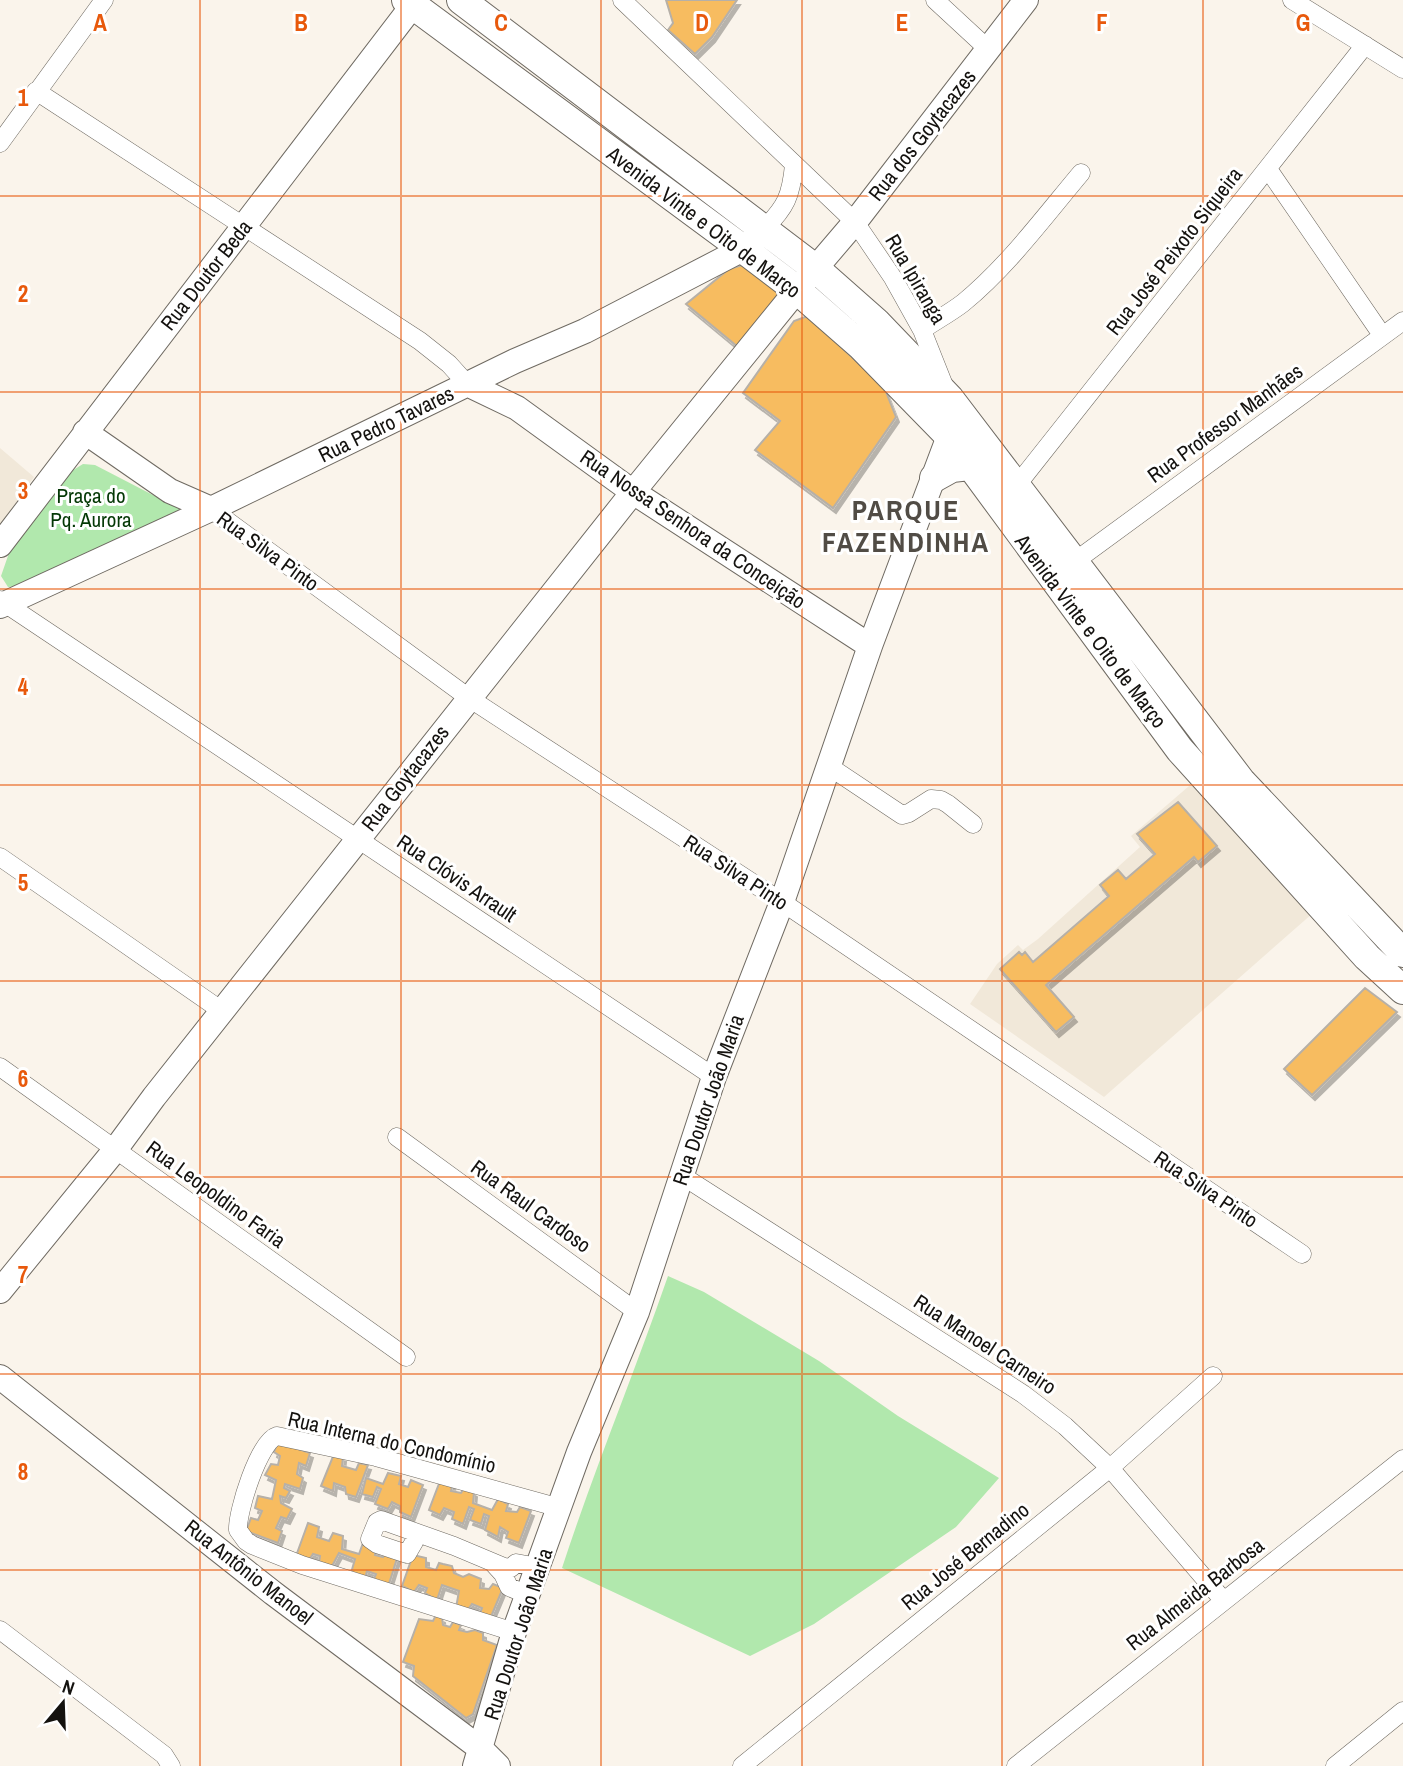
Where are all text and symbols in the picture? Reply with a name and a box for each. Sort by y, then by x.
text: A [93,7,107,38]
text: B [294,7,308,38]
text: C [494,7,508,38]
text: D [695,7,709,38]
text: E [896,7,908,38]
text: F [1096,7,1108,38]
text: G [1296,7,1310,38]
street label: Rua dos Goytacazes [861,63,983,207]
text: 1 [18,82,29,113]
street label: Avenida Vinte e Oito de Março [600,139,807,305]
street label: Rua José Peixoto Siqueira [1099,161,1249,341]
street label: Rua Doutor Beda [154,213,259,336]
street label: Rua Ipiranga [879,229,954,330]
text: 2 [18,278,28,309]
street label: Rua Professor Manhães [1141,357,1309,489]
street label: Rua Pedro Tavares [313,379,459,469]
street label: Rua Nossa Senhora da Conceição [575,443,811,615]
text: 3 [18,475,28,506]
park label: Praça do Pq. Aurora [50,481,132,534]
district label: PARQUE FAZENDINHA [822,491,990,561]
street label: Rua Silva Pinto [211,504,325,598]
street label: Avenida Vinte e Oito de Março [1008,527,1174,734]
text: 4 [18,671,29,702]
street label: Rua Goytacazes [354,719,456,837]
street label: Rua Clóvis Arrault [391,827,523,929]
street label: Rua Silva Pinto [678,827,794,917]
text: 5 [18,867,28,898]
street label: Rua Doutor João Maria [665,1010,751,1189]
text: 6 [18,1063,28,1094]
street label: Rua Leopoldino Faria [140,1134,292,1255]
street label: Rua Silva Pinto [1148,1144,1264,1234]
street label: Rua Raul Cardoso [465,1153,597,1259]
text: 7 [18,1259,28,1290]
street label: Rua Manoel Carneiro [908,1287,1062,1401]
street label: Rua Interna do Condomínio [285,1404,499,1480]
text: 8 [18,1456,28,1487]
street label: Rua José Bernadino [895,1495,1035,1617]
street label: Rua Antônio Manoel [179,1513,319,1631]
street label: Rua Almeida Barbosa [1120,1531,1270,1657]
street label: Rua Doutor João Maria [477,1544,560,1724]
north arrow [28,1668,98,1738]
text: N [59,1673,78,1701]

